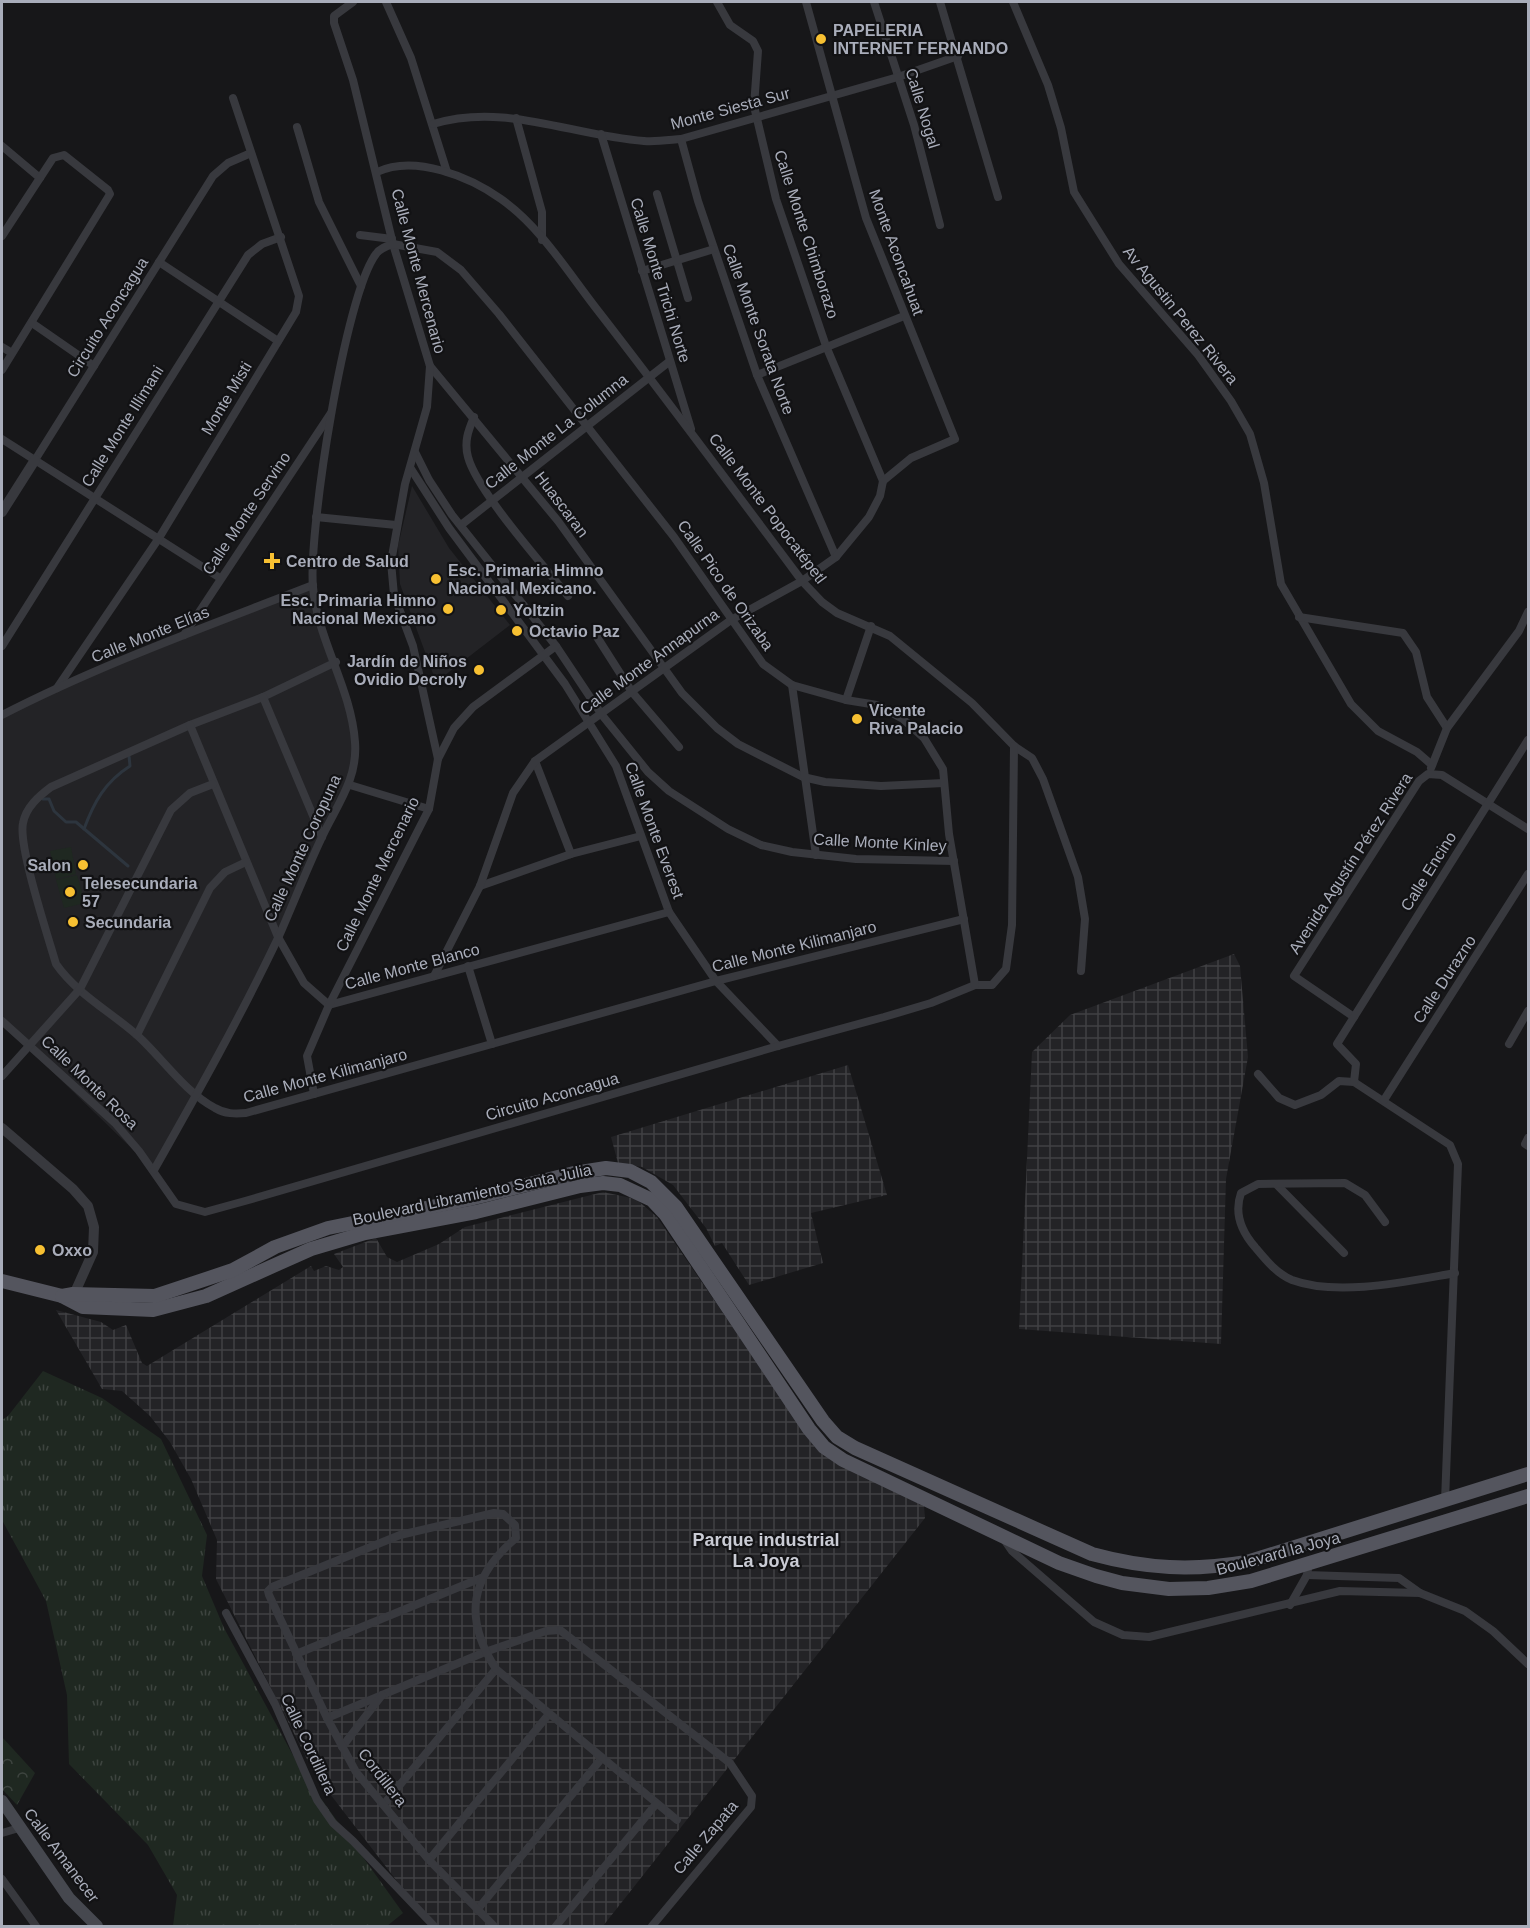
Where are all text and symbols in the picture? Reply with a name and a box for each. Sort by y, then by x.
place label: PAPELERIA INTERNET FERNANDO [833,22,1008,57]
marker: PAPELERIA INTERNET FERNANDO [814,32,828,46]
street label: Calle Nogal [902,66,943,150]
street label: Monte Siesta Sur [669,84,792,133]
street label: Calle Monte Chimborazo [771,148,842,321]
street label: Calle Monte Mercenario [388,187,449,355]
street label: Monte Aconcahuat [866,187,927,318]
street label: Calle Monte Trichi Norte [627,196,694,365]
street label: Calle Monte Sorata Norte [720,241,797,417]
street label: Av Agustin Perez Rivera [1120,243,1241,388]
street label: Circuito Aconcagua [64,254,151,380]
street label: Monte Misti [198,359,255,438]
street label: Calle Monte Illimani [78,363,167,490]
street label: Calle Monte La Columna [482,370,631,492]
street label: Calle Monte Popocatépetl [706,430,830,587]
street label: Calle Monte Servino [199,449,294,578]
street label: Huascaran [532,468,592,540]
street label: Calle Pico de Orizaba [674,517,777,654]
marker: Centro de Salud [263,552,281,570]
place label: Centro de Salud [286,553,409,570]
place label: Esc. Primaria Himno Nacional Mexicano. [448,562,604,597]
marker: Esc. Primaria Himno Nacional Mexicano. [429,572,443,586]
place label: Esc. Primaria Himno Nacional Mexicano [280,592,436,627]
marker: Esc. Primaria Himno Nacional Mexicano [441,602,455,616]
place label: Yoltzin [513,602,564,619]
street label: Calle Monte Elías [89,603,212,666]
marker: Yoltzin [494,603,508,617]
street label: Calle Monte Annapurna [577,605,722,717]
place label: Octavio Paz [529,623,620,640]
marker: Octavio Paz [510,624,524,638]
place label: Jardín de Niños Ovidio Decroly [347,653,467,688]
marker: Jardín de Niños Ovidio Decroly [472,663,486,677]
place label: Vicente Riva Palacio [869,702,964,737]
marker: Vicente Riva Palacio [850,712,864,726]
street label: Calle Monte Everest [622,760,687,901]
street label: Avenida Agustín Pérez Rivera [1285,770,1415,957]
street label: Calle Monte Coropuna [261,772,344,924]
street label: Calle Monte Mercenario [333,794,422,954]
street label: Calle Encino [1397,829,1459,914]
street label: Calle Monte Kinley [813,831,947,854]
place label: Salon [27,857,71,874]
marker: Salon [76,858,90,872]
place label: Telesecundaria 57 [82,875,197,910]
marker: Telesecundaria 57 [63,885,77,899]
place label: Secundaria [85,914,171,931]
marker: Secundaria [66,915,80,929]
street label: Calle Monte Kilimanjaro [710,918,878,975]
street label: Calle Durazno [1410,932,1479,1026]
street label: Calle Monte Blanco [343,940,481,993]
street label: Calle Monte Rosa [38,1032,141,1133]
street label: Calle Monte Kilimanjaro [241,1045,409,1106]
street label: Circuito Aconcagua [484,1069,621,1124]
street label: Boulevard Libramiento Santa Julia [351,1161,593,1228]
place label: Oxxo [52,1242,92,1259]
marker: Oxxo [33,1243,47,1257]
street label: Boulevard la Joya [1215,1529,1342,1578]
district label: Parque industrial La Joya [692,1530,840,1571]
street label: Calle Cordillera [278,1691,339,1797]
street label: Cordillera [355,1745,410,1810]
street label: Calle Zapata [670,1797,741,1878]
street label: Calle Amanecer [21,1805,103,1906]

